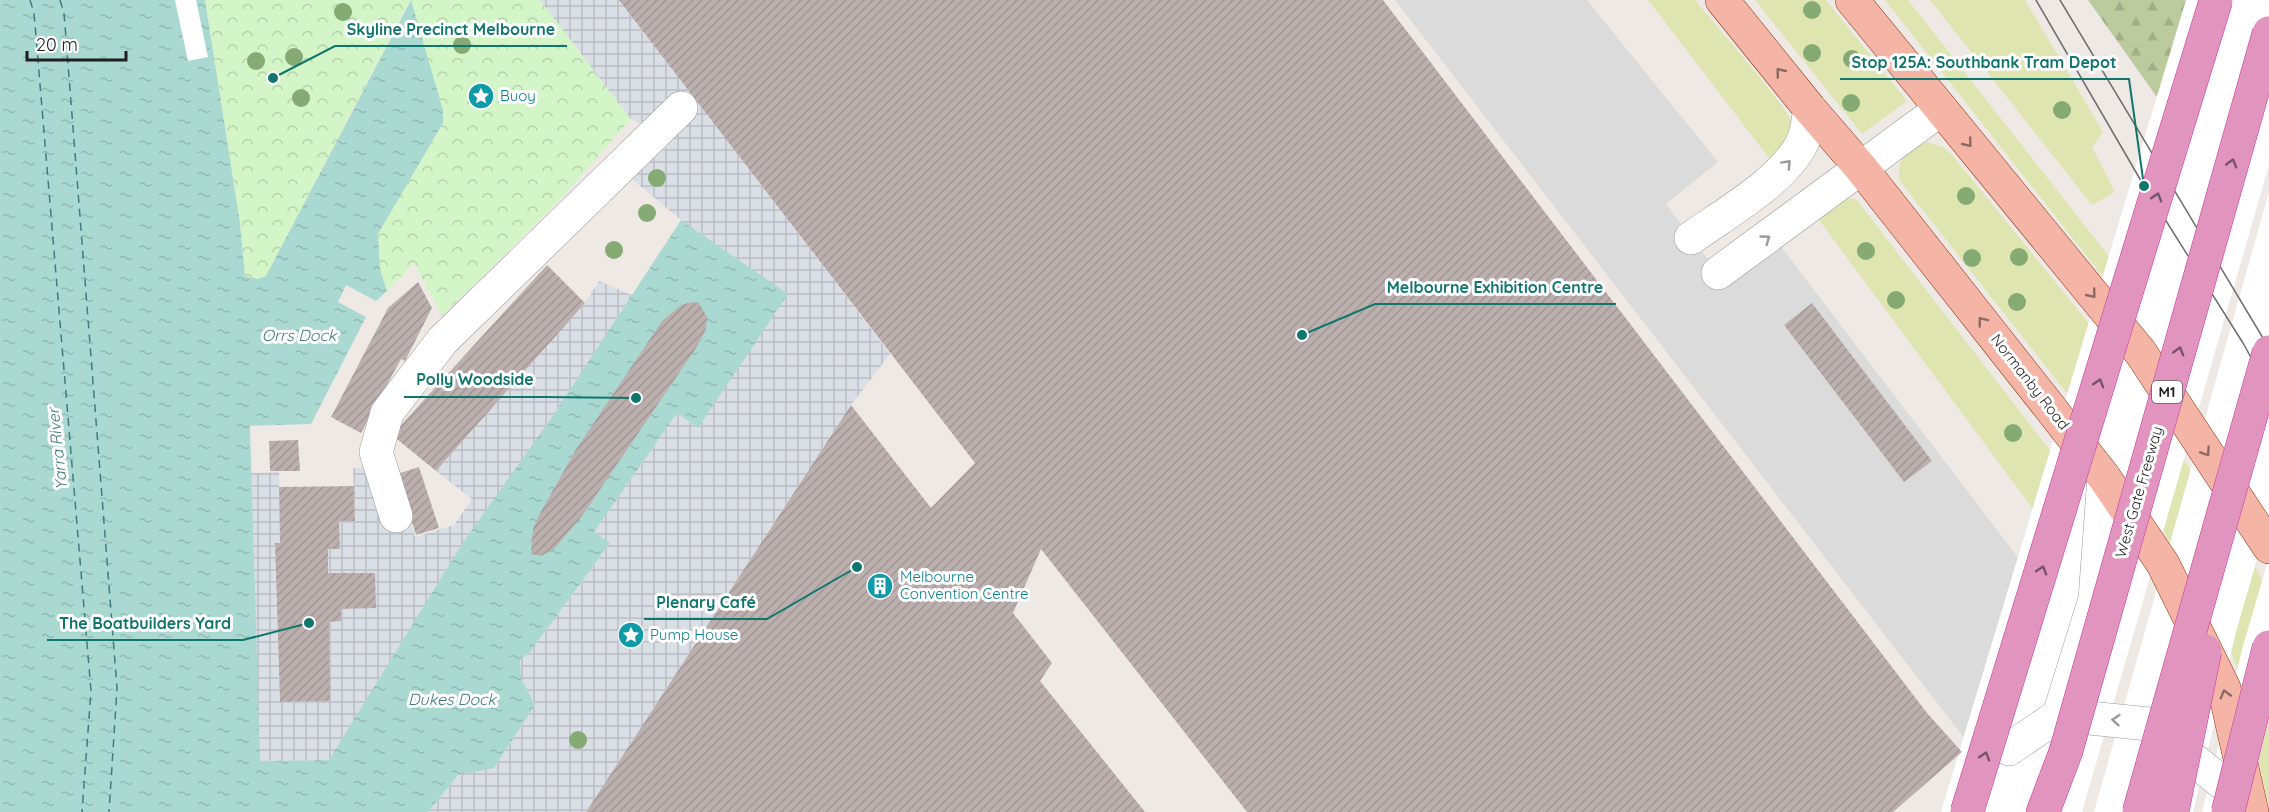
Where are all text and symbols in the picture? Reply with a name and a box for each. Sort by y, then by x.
callout: Skyline Precinct Melbourne [335,12,567,46]
text: Skyline Precinct Melbourne [347,19,555,39]
scale bar [27,24,126,62]
text: 20 m [36,33,78,56]
callout: Stop 125A: Southbank Tram Depot [1840,45,2129,79]
text: Stop 125A: Southbank Tram Depot [1852,52,2116,72]
one-way arrow [1776,68,1787,79]
place icon: Buoy [466,81,496,111]
place label: Buoy [500,86,536,105]
one-way arrow [1961,136,1972,147]
one-way arrow [2225,158,2237,169]
one-way arrow [1780,161,1791,172]
one-way arrow [2150,192,2162,203]
one-way arrow [1759,235,1770,246]
callout: Melbourne Exhibition Centre [1375,270,1616,304]
text: Melbourne Exhibition Centre [1387,277,1603,297]
one-way arrow [2085,287,2096,298]
one-way arrow [1979,317,1990,328]
water label: Orrs Dock [262,325,338,345]
street label: Normanby Road [1987,330,2074,433]
one-way arrow [2172,346,2184,357]
callout: Polly Woodside [404,363,545,397]
text: Polly Woodside [416,369,534,389]
one-way arrow [2092,378,2104,389]
road number: M1 [2152,381,2182,403]
water label: Yarra River [43,405,71,491]
street label: West Gate Freeway [2111,424,2166,560]
one-way arrow [2199,445,2210,456]
one-way arrow [2035,565,2047,576]
place label: Melbourne Convention Centre [900,567,1029,603]
building icon: Melbourne Convention Centre [865,571,895,601]
callout: Plenary Café [644,585,767,619]
text: Plenary Café [656,592,756,612]
callout: The Boatbuilders Yard [47,606,243,640]
text: The Boatbuilders Yard [59,613,231,633]
place icon: Pump House [616,620,646,650]
place label: Pump House [650,625,738,644]
water label: Dukes Dock [408,689,497,709]
one-way arrow [2220,689,2232,700]
one-way arrow [2111,714,2120,727]
one-way arrow [1978,751,1990,762]

